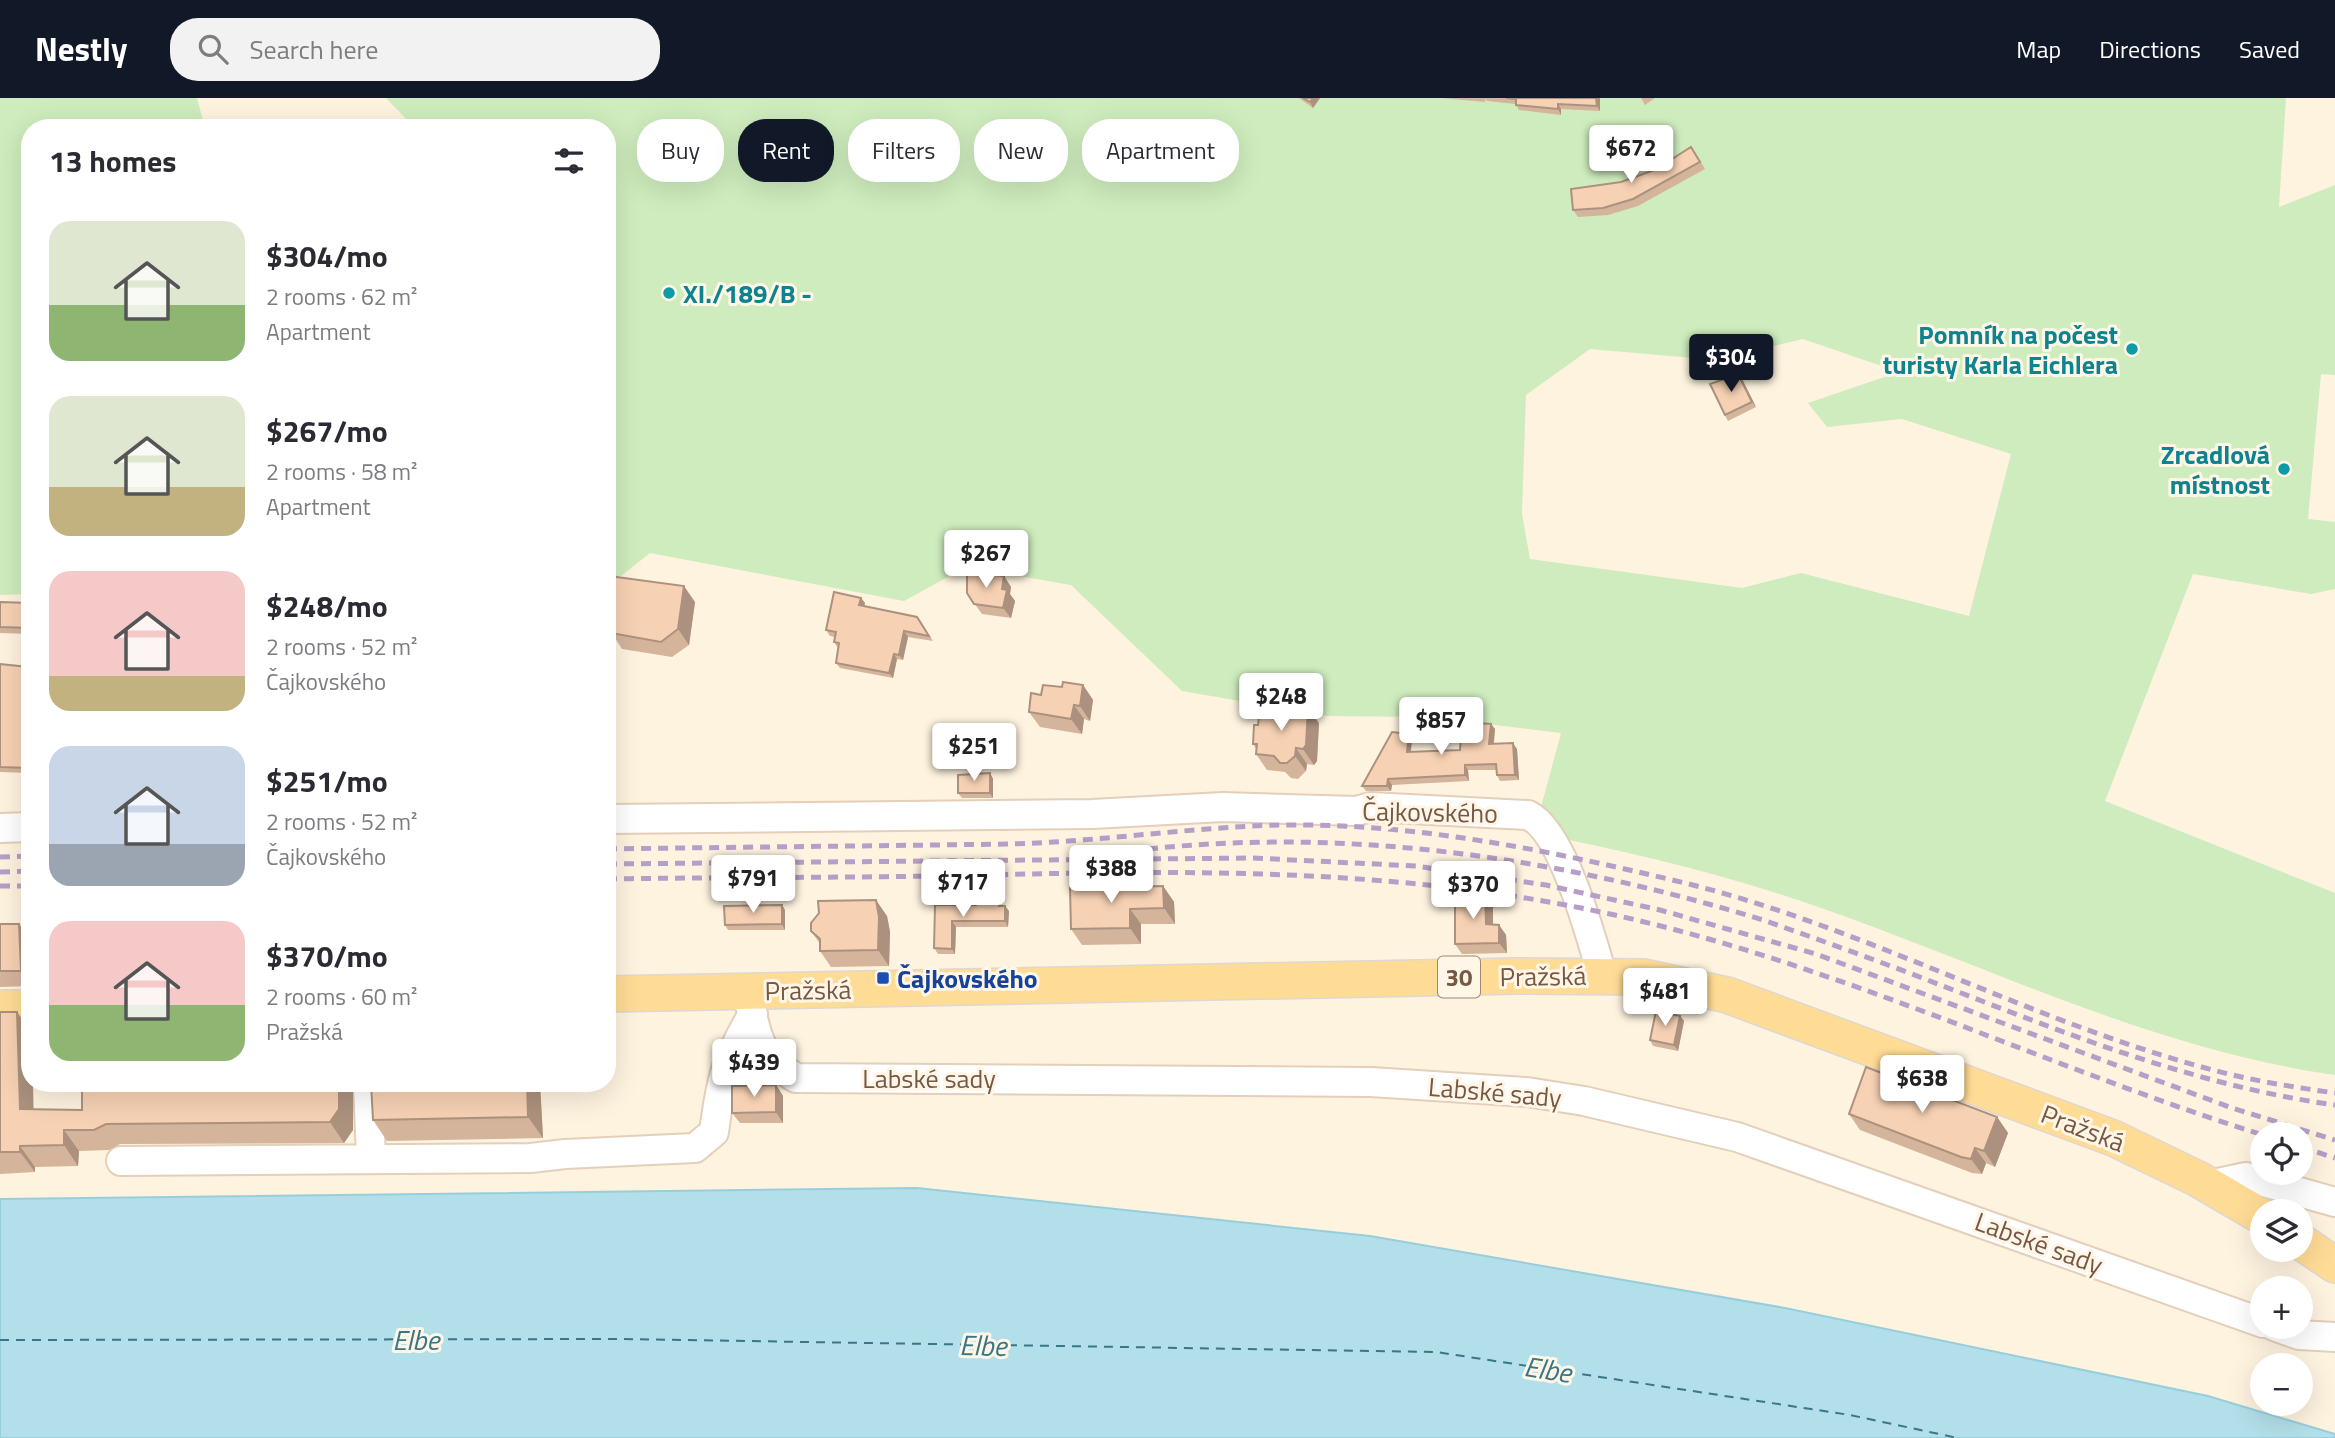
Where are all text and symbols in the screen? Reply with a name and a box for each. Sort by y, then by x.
search box [170,18,660,81]
text: Nestly [35,24,128,74]
icon: search [194,30,232,68]
text: Search here [250,30,378,69]
text: Map [2016,31,2061,67]
text: Directions [2099,31,2201,67]
text: Saved [2239,31,2300,67]
chip: Buy [637,119,724,182]
chip: Rent [738,119,834,182]
chip: Filters [848,119,960,182]
chip: New [974,119,1068,182]
chip: Apartment [1082,119,1239,182]
pin: $672 [1590,126,1672,185]
text: $672 [1605,130,1657,165]
text: 13 homes [49,138,176,184]
icon: filters [550,142,588,180]
text: $304/mo [266,233,388,279]
icon: home [105,249,189,333]
place label: XI./189/B - [683,274,812,313]
text: 2 rooms · 62 m² [266,279,417,314]
marker: XI./189/B - [661,285,677,301]
text: Apartment [266,314,371,349]
place label: Pomník na počest turisty Karla Eichlera [1883,315,2118,384]
pin: $304 [1690,334,1772,394]
text: $304 [1705,339,1757,374]
marker: Pomník na počest turisty Karla Eichlera [2124,341,2140,357]
text: $267/mo [266,408,388,454]
icon: home [105,424,189,508]
place label: Zrcadlová místnost [2161,435,2270,504]
text: 2 rooms · 58 m² [266,454,417,489]
marker: Zrcadlová místnost [2276,461,2292,477]
text: Apartment [266,489,371,524]
pin: $267 [945,531,1027,590]
text: $267 [960,535,1012,570]
text: $248/mo [266,583,388,629]
icon: home [105,599,189,683]
text: 2 rooms · 52 m² [266,629,417,664]
text: Čajkovského [266,664,386,699]
pin: $248 [1240,674,1322,733]
text: $248 [1255,678,1307,713]
pin: $857 [1400,698,1482,757]
text: $857 [1415,702,1467,737]
pin: $251 [933,724,1015,783]
text: $251 [948,728,1000,763]
text: $251/mo [266,758,388,804]
icon: home [105,774,189,858]
street label: Čajkovského [1362,791,1498,833]
text: 2 rooms · 52 m² [266,804,417,839]
text: Čajkovského [266,839,386,874]
pin: $388 [1070,846,1152,905]
text: $388 [1085,850,1137,885]
pin: $791 [712,856,794,915]
text: $791 [727,860,779,895]
pin: $717 [922,860,1004,919]
pin: $370 [1432,862,1514,921]
text: $717 [937,864,989,899]
text: $370 [1447,866,1499,901]
text: $370/mo [266,933,388,979]
icon: home [105,949,189,1033]
road number: 30 [1438,956,1480,998]
street label: Pražská [1499,956,1587,996]
place label: Čajkovského [897,959,1038,998]
pin: $481 [1624,968,1706,1028]
street label: Pražská [764,970,852,1010]
marker: Čajkovského [875,970,891,986]
text: $481 [1639,973,1691,1008]
text: 2 rooms · 60 m² [266,979,417,1014]
text: Pražská [266,1014,343,1049]
pin: $439 [713,1040,795,1099]
text: $439 [728,1044,780,1079]
pin: $638 [1881,1056,1963,1115]
street label: Labské sady [862,1059,996,1098]
text: $638 [1896,1060,1948,1095]
street label: Labské sady [1427,1067,1563,1117]
street label: Pražská [2036,1094,2130,1162]
map controls [2250,1122,2313,1416]
button: locate [2250,1122,2313,1185]
button: layers [2250,1199,2313,1262]
street label: Labské sady [1970,1202,2108,1284]
button: + [2250,1276,2313,1339]
water label: Elbe [392,1318,442,1361]
water label: Elbe [959,1323,1009,1367]
water label: Elbe [1521,1344,1577,1394]
button: − [2250,1353,2313,1416]

